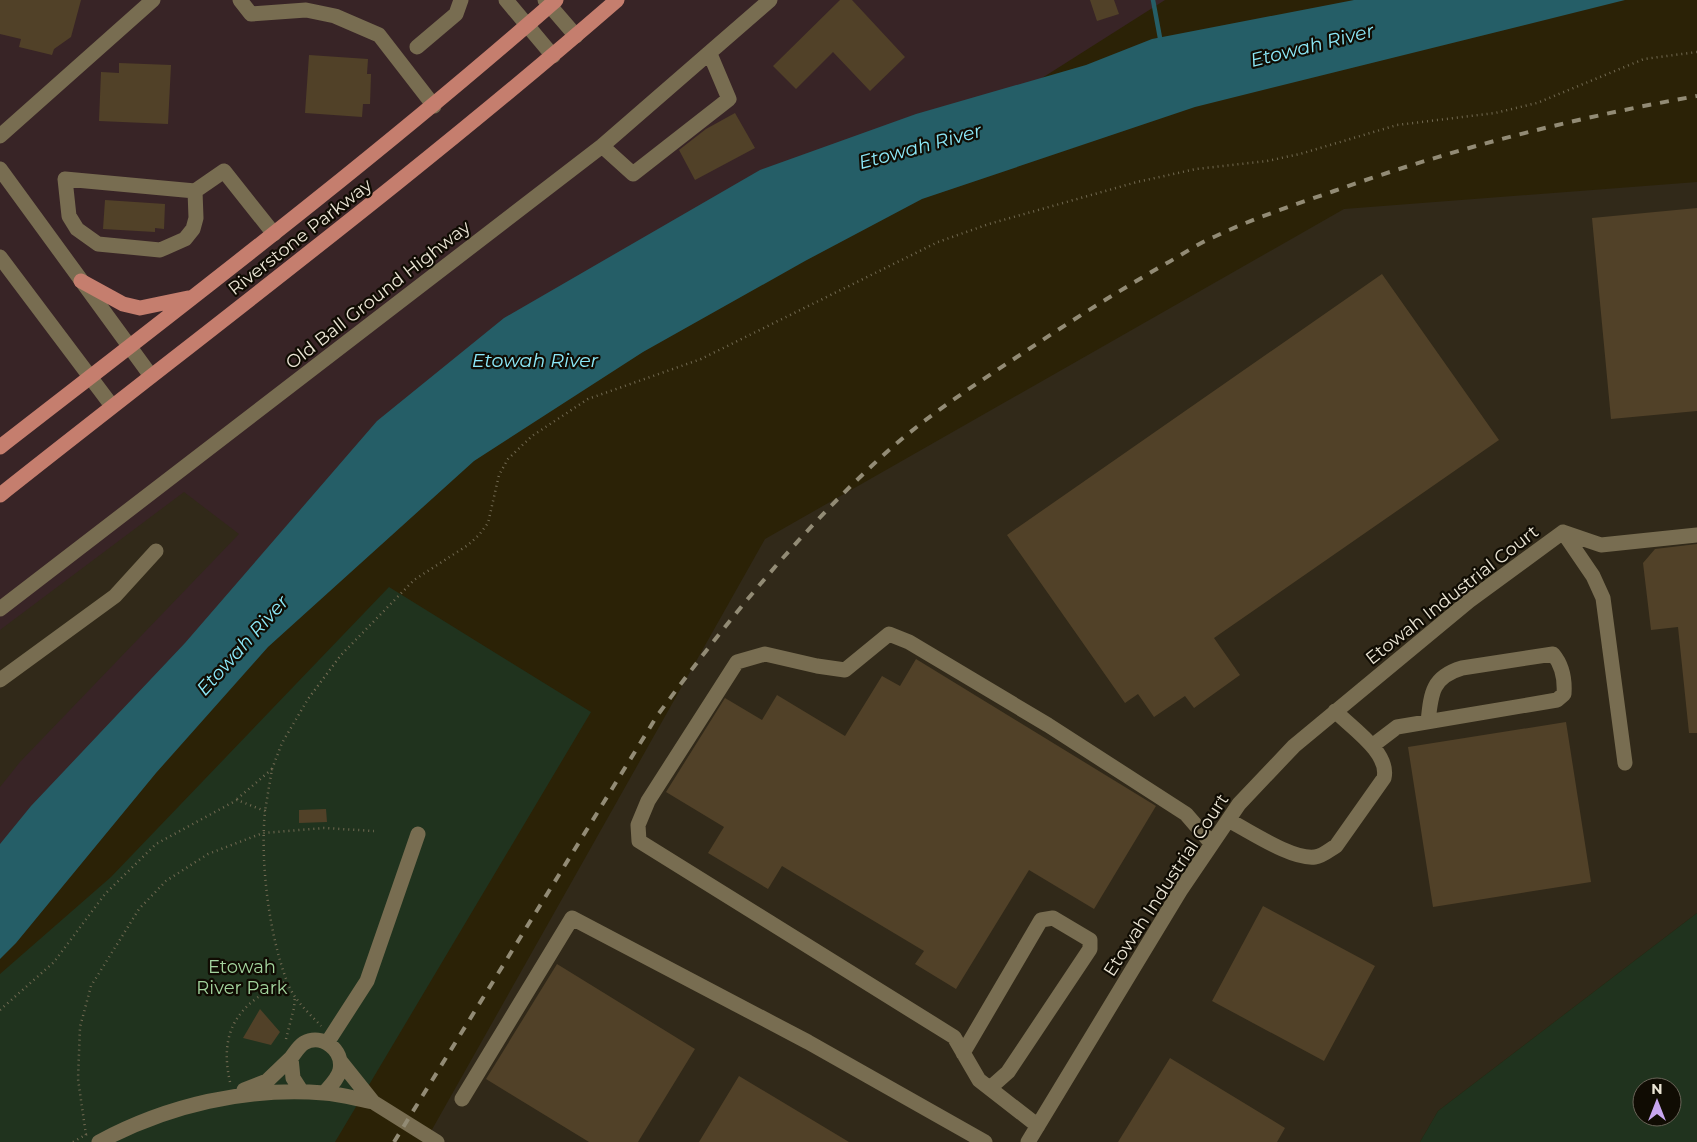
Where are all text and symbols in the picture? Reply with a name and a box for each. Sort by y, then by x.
water label: Etowah River [1248,19,1377,72]
water label: Etowah River [856,119,985,174]
street label: Riverstone Parkway [224,174,376,300]
street label: Old Ball Ground Highway [281,216,475,374]
water label: Etowah River [472,349,599,372]
street label: Etowah Industrial Court [1361,521,1543,669]
water label: Etowah River [191,590,293,700]
street label: Etowah Industrial Court [1099,790,1233,980]
park label: Etowah River Park [196,956,288,999]
north arrow [1632,1077,1682,1127]
text: N [1651,1080,1663,1098]

